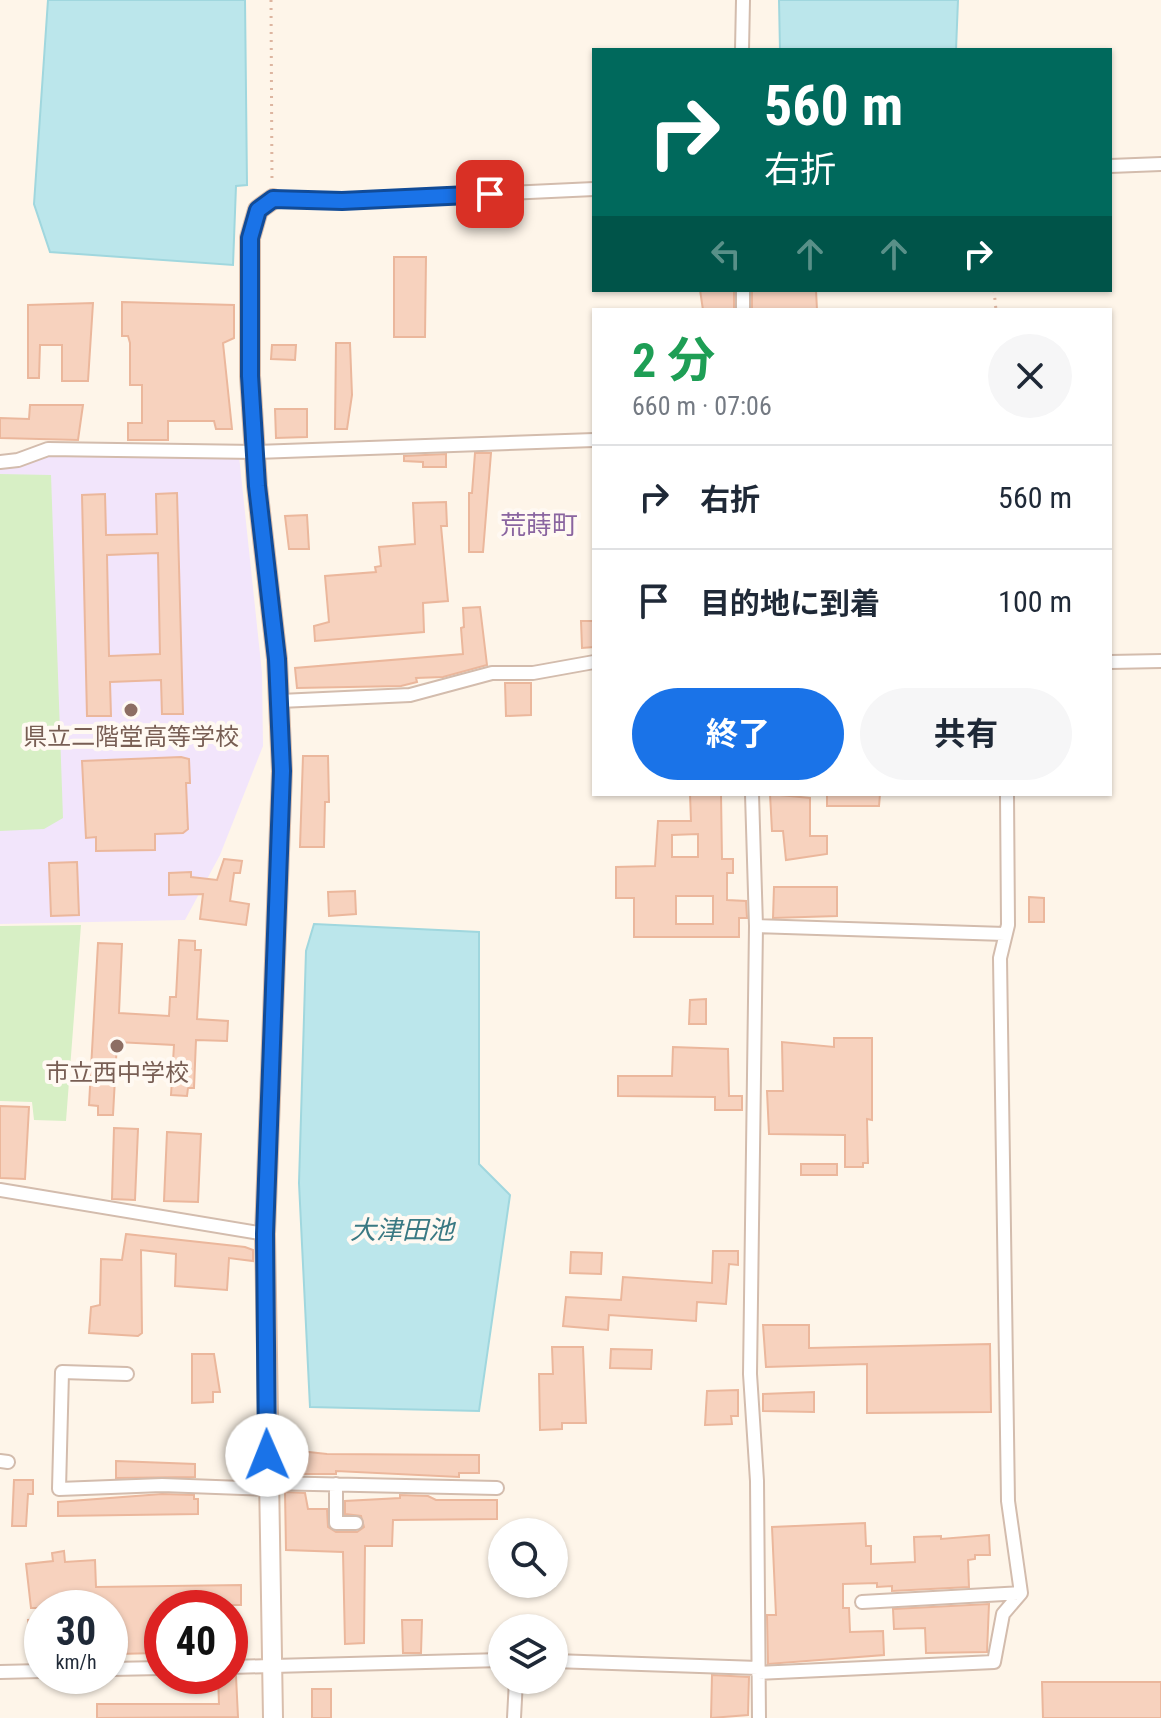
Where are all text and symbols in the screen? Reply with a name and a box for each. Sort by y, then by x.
text: 560 m [764,73,903,139]
icon: right [632,80,736,184]
text: 右折 [764,149,836,191]
pin [456,160,524,228]
icon: arrive [468,172,512,216]
icon: left [704,232,748,276]
icon: ahead [788,232,832,276]
icon: ahead [872,232,916,276]
icon: right [956,232,1000,276]
text: 2 分 [632,332,715,389]
button: close [988,334,1072,418]
text: 660 m · 07:06 [632,391,772,421]
icon: right [632,475,676,519]
text: 560 m [998,480,1072,515]
text: 右折 [700,482,760,517]
district label: 荒蒔町 [500,510,578,540]
icon: arrive [632,579,676,623]
text: 100 m [998,584,1072,619]
text: 目的地に到着 [700,586,880,621]
button: 終了 [632,688,844,780]
button: 共有 [860,688,1072,780]
marker: 県立二階堂高等学校 [122,701,140,719]
place label: 県立二階堂高等学校 [23,723,239,751]
marker: 市立西中学校 [108,1037,126,1055]
place label: 市立西中学校 [45,1059,189,1087]
water label: 大津田池 [350,1215,457,1245]
position arrow [225,1413,309,1497]
map controls [488,1518,568,1694]
button: search [488,1518,568,1598]
speed limit sign: 40 [144,1590,248,1694]
text: 30 [56,1608,96,1655]
button: layers [488,1614,568,1694]
text: km/h [55,1650,97,1674]

